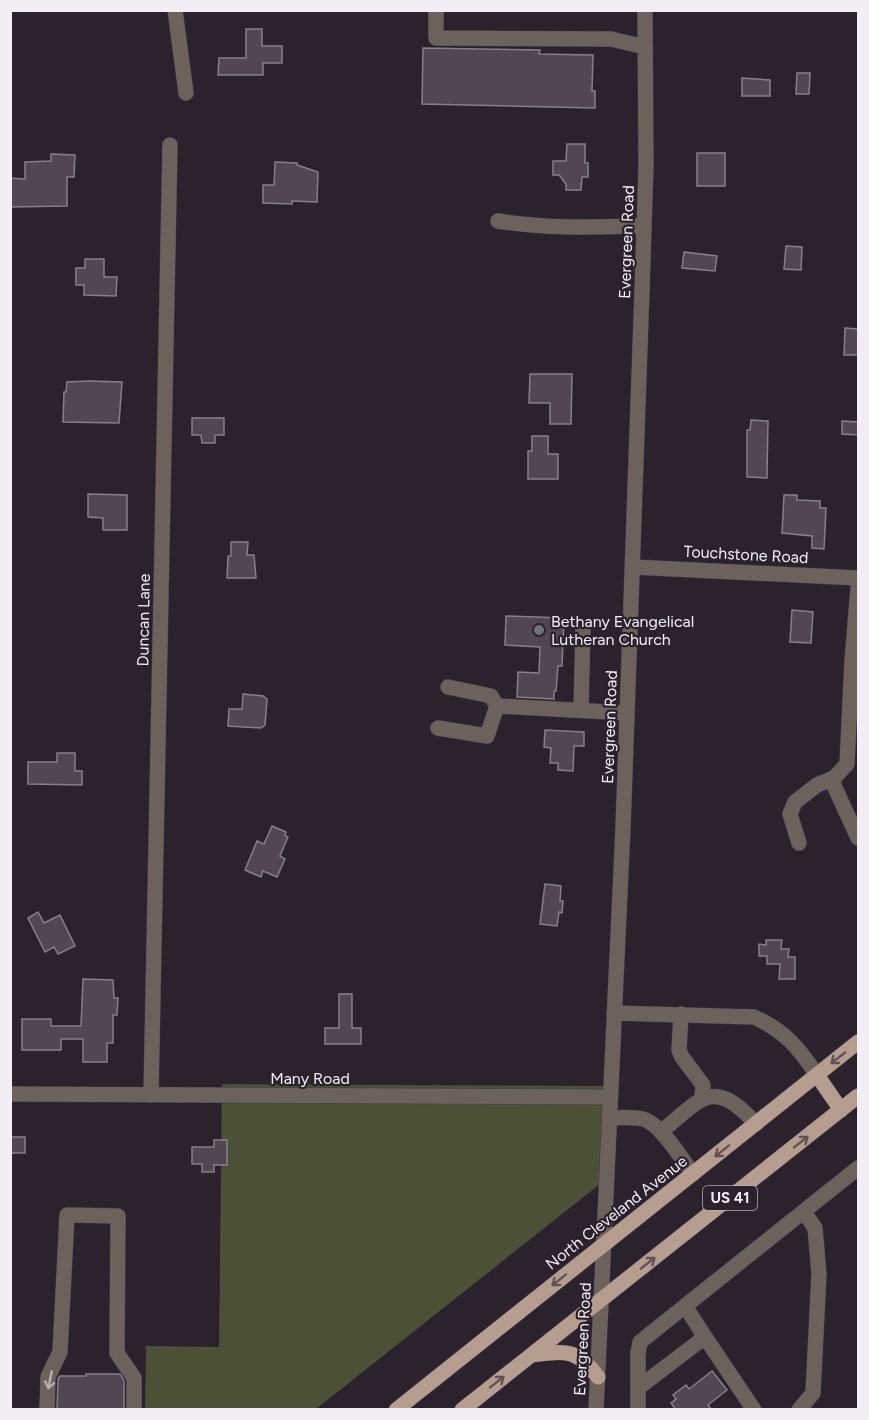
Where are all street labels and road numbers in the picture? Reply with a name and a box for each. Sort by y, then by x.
street label: Evergreen Road [615,185,638,299]
street label: Touchstone Road [683,542,809,567]
street label: Duncan Lane [133,573,154,667]
street label: Evergreen Road [598,670,621,784]
street label: Many Road [270,1069,350,1088]
street label: North Cleveland Avenue [542,1151,691,1274]
road number: US 41 [703,1186,757,1210]
street label: Evergreen Road [570,1282,595,1396]

